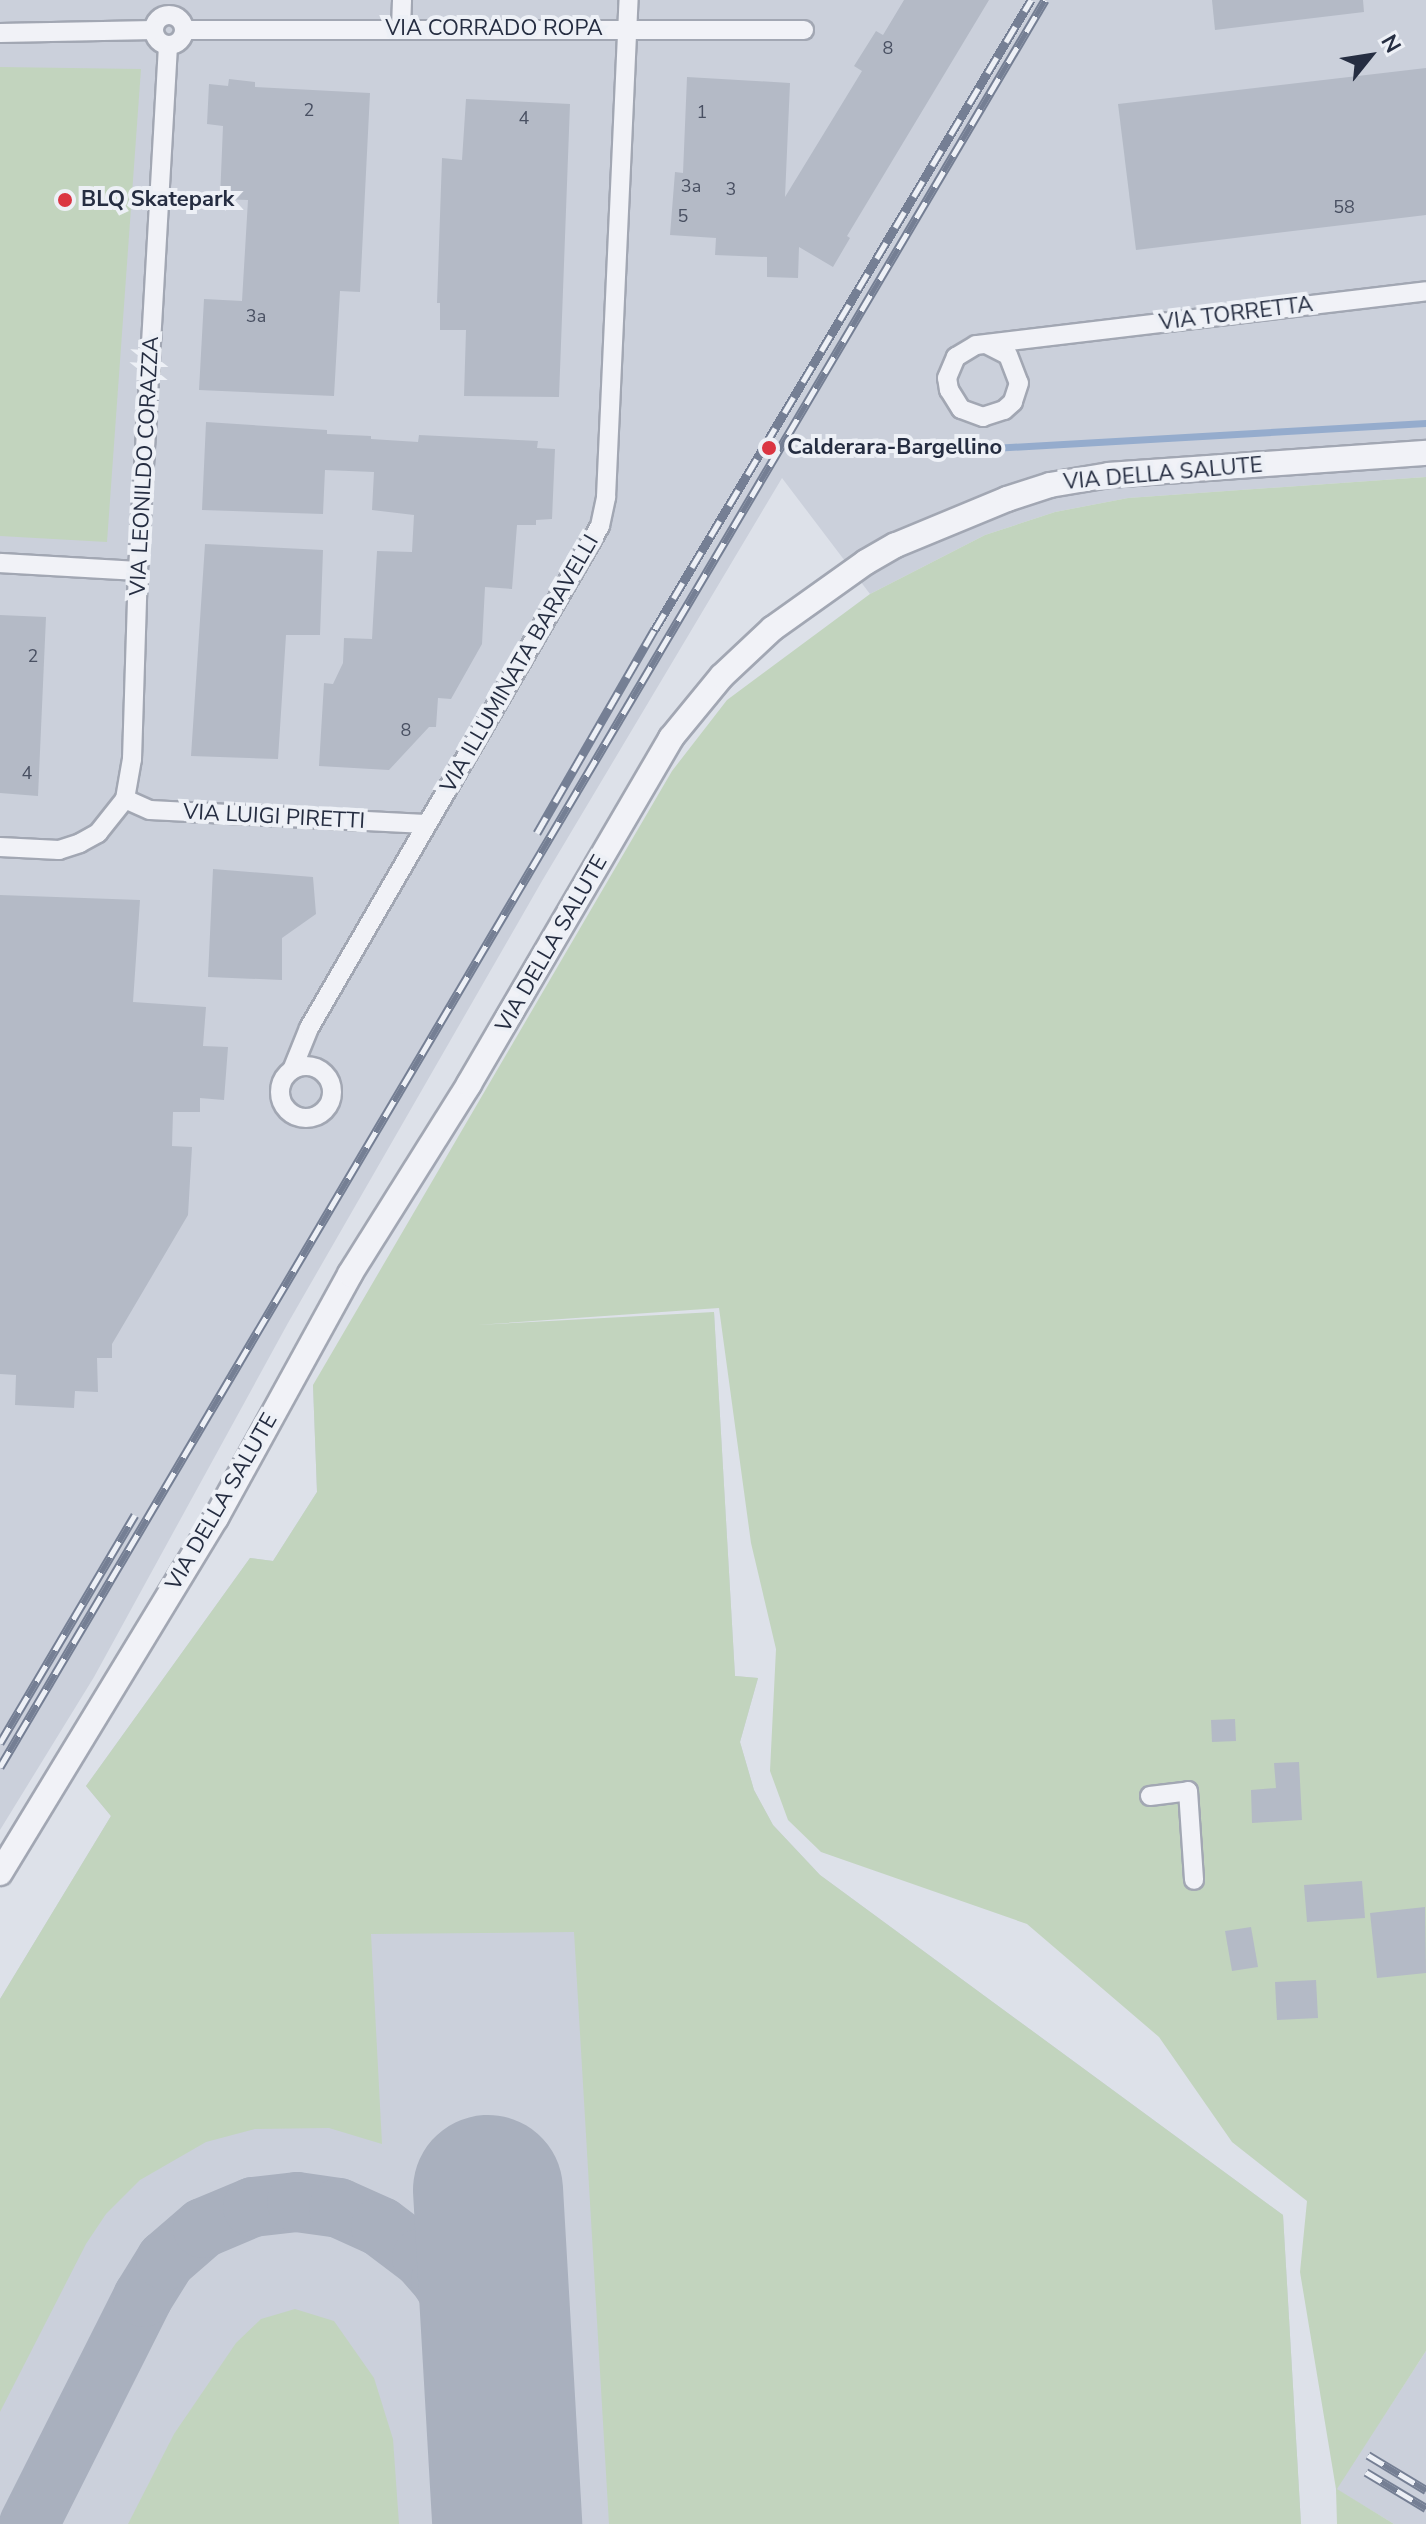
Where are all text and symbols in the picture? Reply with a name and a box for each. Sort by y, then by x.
street label: VIA CORRADO ROPA [385,16,603,42]
north arrow [1330,16,1410,96]
text: N [1374,29,1408,59]
house number: 8 [883,37,893,59]
house number: 2 [304,99,314,121]
house number: 1 [697,101,707,123]
house number: 4 [519,107,529,129]
house number: 3a [681,175,701,197]
house number: 3 [726,178,736,200]
place label: BLQ Skatepark [81,187,234,213]
marker: BLQ Skatepark [56,191,74,209]
house number: 58 [1333,196,1355,218]
house number: 5 [678,205,688,227]
street label: VIA TORRETTA [1158,291,1314,337]
house number: 3a [246,305,266,327]
street label: VIA LEONILDO CORAZZA [125,335,165,597]
place label: Calderara-Bargellino [787,435,1002,461]
marker: Calderara-Bargellino [758,437,780,459]
street label: VIA DELLA SALUTE [1062,452,1264,496]
street label: VIA ILLUMINATA BARAVELLI [435,530,605,798]
house number: 2 [28,645,38,667]
house number: 8 [401,719,411,741]
house number: 4 [22,762,32,784]
street label: VIA LUIGI PIRETTI [182,799,366,835]
street label: VIA DELLA SALUTE [491,851,613,1037]
street label: VIA DELLA SALUTE [161,1409,283,1595]

